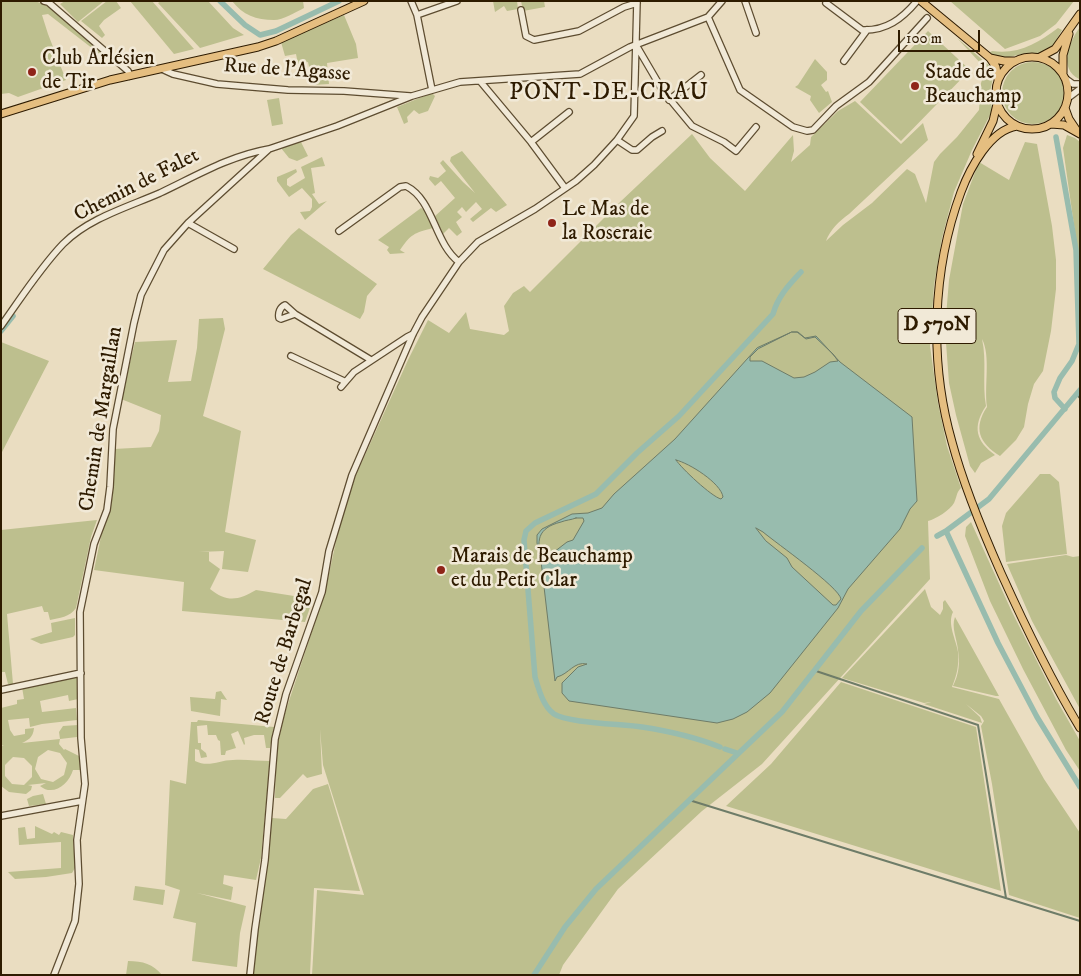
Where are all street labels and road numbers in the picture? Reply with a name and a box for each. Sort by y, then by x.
street label: Rue de l'Agasse [223,54,351,88]
street label: Chemin de Falet [70,144,204,228]
road number: D 570N [898,308,976,344]
street label: Chemin de Margaillan [75,325,129,513]
street label: Route de Barbegal [251,576,319,728]

